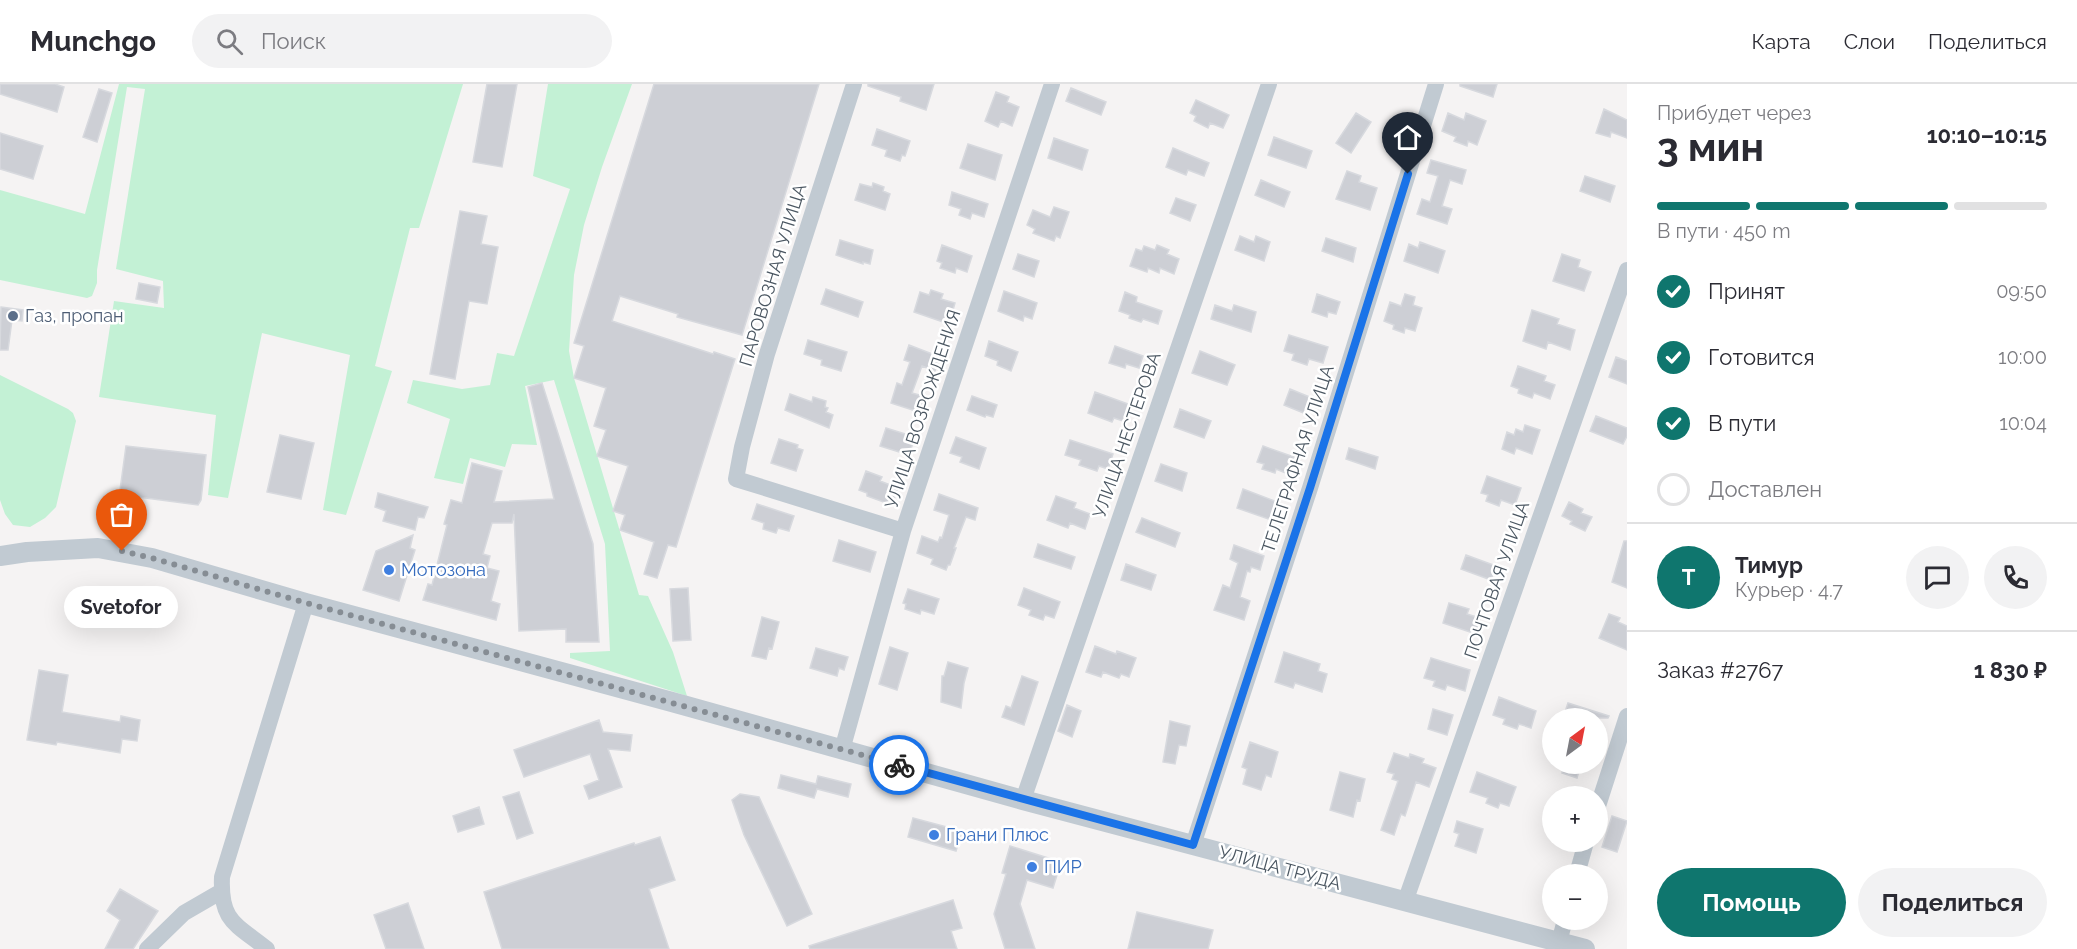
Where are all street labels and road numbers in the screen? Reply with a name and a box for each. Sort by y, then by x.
street label: ПАРОВОЗНАЯ УЛИЦА [735,181,810,369]
street label: УЛИЦА ВОЗРОЖДЕНИЯ [880,307,965,511]
street label: УЛИЦА НЕСТЕРОВА [1088,349,1165,521]
street label: ТЕЛЕГРАФНАЯ УЛИЦА [1257,362,1338,556]
street label: ПОЧТОВАЯ УЛИЦА [1460,498,1533,661]
street label: УЛИЦА ТРУДА [1217,841,1344,894]

